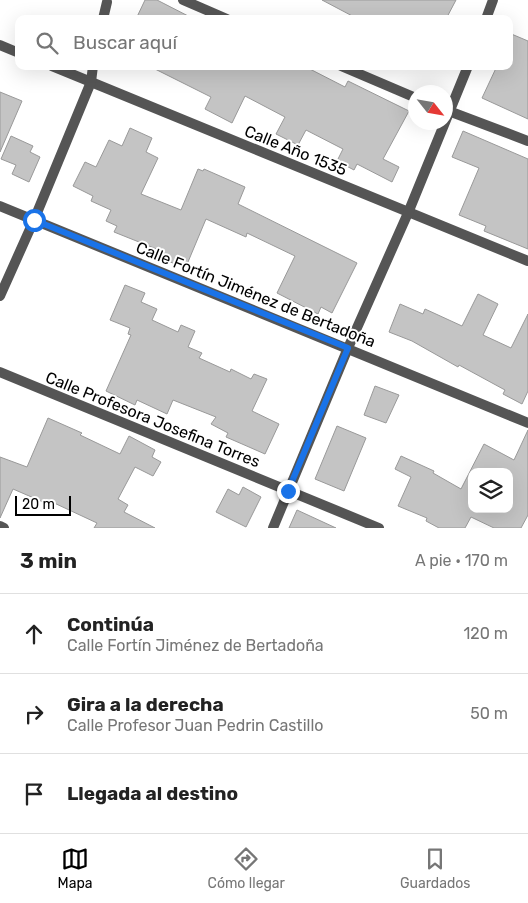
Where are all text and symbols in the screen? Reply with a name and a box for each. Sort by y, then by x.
search box [15,15,513,70]
icon: search [33,29,61,57]
text: Buscar aquí [73,31,177,54]
north arrow [408,85,453,130]
street label: Calle Año 1535 [242,121,350,180]
route start [23,209,46,232]
street label: Calle Fortín Jiménez de Bertadoña [133,238,378,351]
street label: Calle Profesora Josefina Torres [43,368,263,471]
map controls [468,468,513,513]
button: layers [468,468,513,513]
route end [277,480,300,503]
scale bar [15,493,71,516]
text: 20 m [22,496,55,513]
text: 3 min [20,548,77,573]
text: A pie · 170 m [415,551,508,570]
text: Continúa [67,613,154,636]
icon: ahead [20,620,48,648]
text: 120 m [463,624,508,643]
text: Calle Fortín Jiménez de Bertadoña [67,636,324,655]
text: Gira a la derecha [67,693,224,716]
icon: right [20,700,48,728]
text: 50 m [470,704,508,723]
text: Calle Profesor Juan Pedrin Castillo [67,716,323,735]
icon: arrive [20,780,48,808]
text: Llegada al destino [67,782,238,805]
tab: Mapa [58,845,92,892]
tab: Cómo llegar [208,845,285,892]
tab: Guardados [400,845,470,892]

